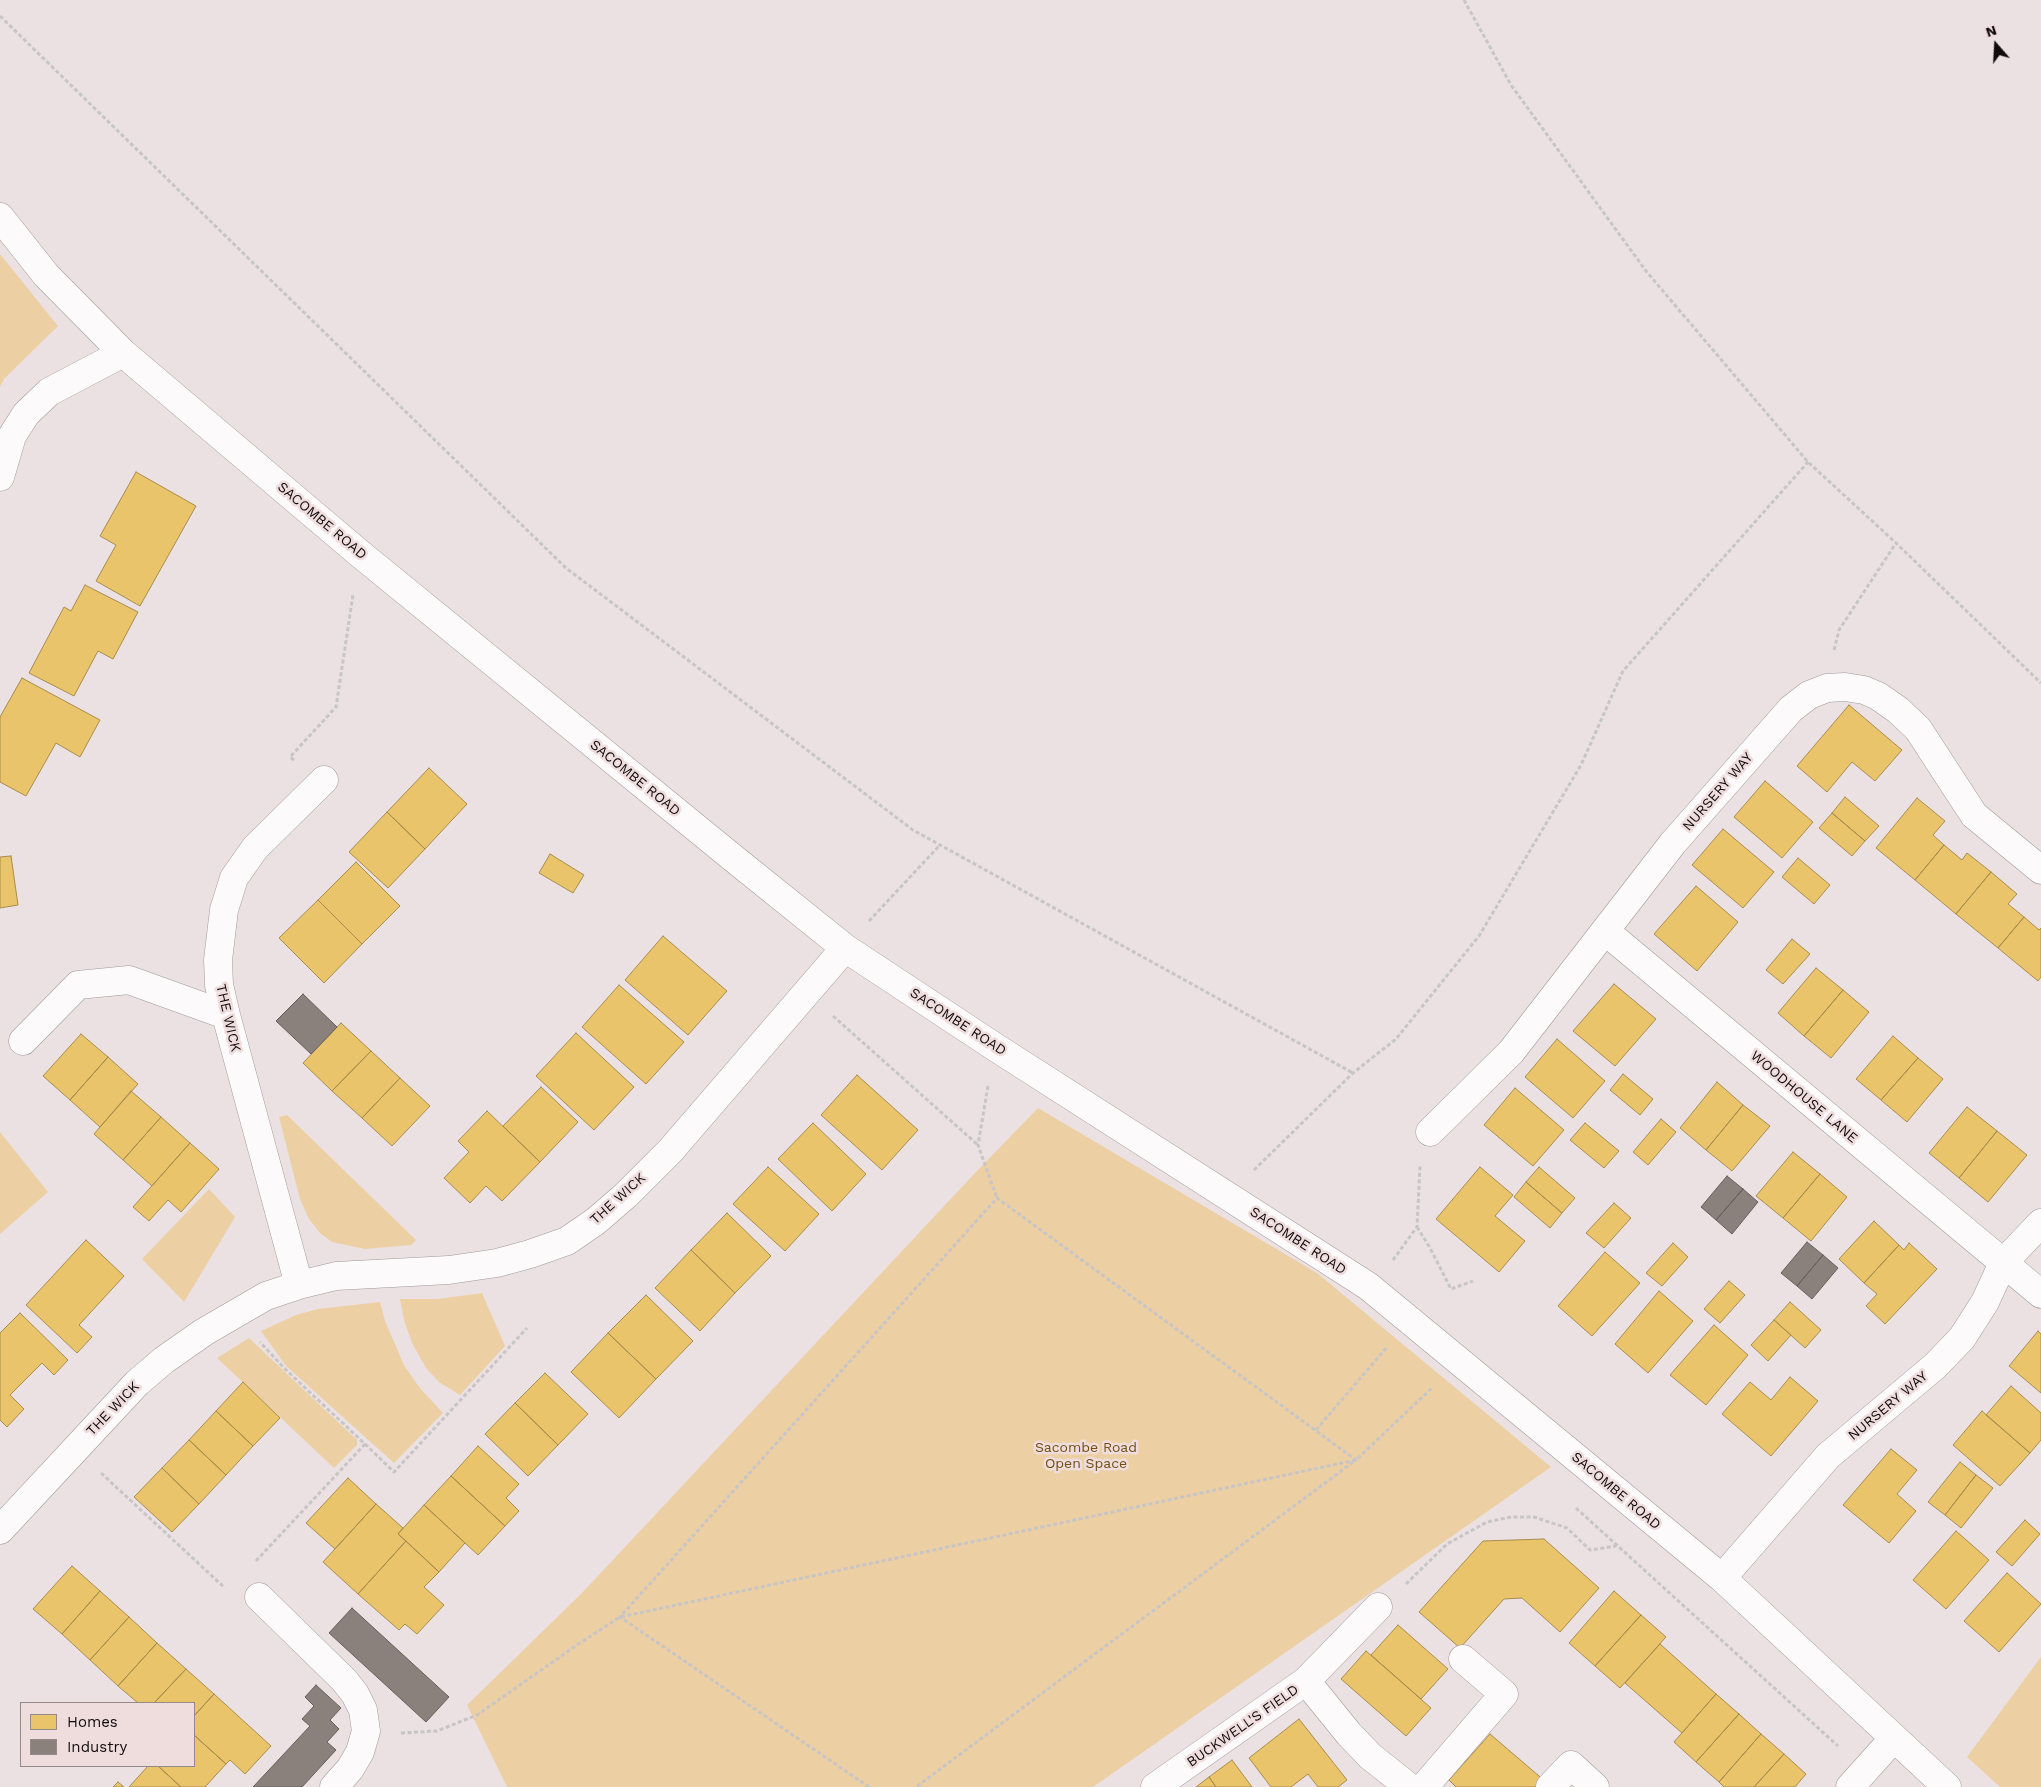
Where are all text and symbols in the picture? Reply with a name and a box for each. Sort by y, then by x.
north arrow [1971,20,2021,70]
text: N [1984,22,1999,40]
street label: SACOMBE ROAD [274,479,370,563]
street label: SACOMBE ROAD [586,736,684,820]
street label: NURSERY WAY [1679,749,1757,835]
street label: THE WICK [212,983,244,1053]
street label: SACOMBE ROAD [907,985,1009,1059]
street label: WOODHOUSE LANE [1747,1047,1861,1147]
street label: THE WICK [587,1170,649,1228]
street label: SACOMBE ROAD [1247,1204,1349,1278]
street label: NURSERY WAY [1845,1368,1931,1444]
street label: THE WICK [83,1378,143,1440]
park label: Sacombe Road Open Space [1035,1440,1137,1472]
street label: SACOMBE ROAD [1568,1449,1664,1533]
street label: BUCKWELL'S FIELD [1184,1681,1302,1771]
legend [20,1702,195,1767]
text: Homes [67,1713,118,1731]
text: Industry [67,1738,127,1756]

